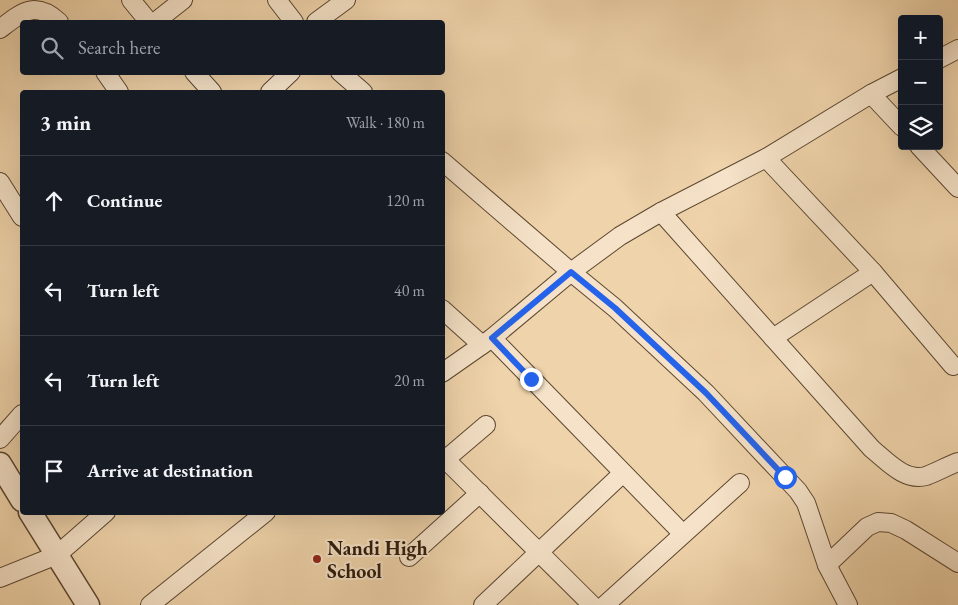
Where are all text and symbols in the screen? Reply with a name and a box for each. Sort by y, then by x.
map controls [898,15,943,150]
button: + [898,15,943,60]
search box [20,20,445,75]
icon: search [38,34,66,62]
text: Search here [78,35,160,60]
button: − [898,60,943,105]
button: layers [898,105,943,150]
text: 3 min [40,109,91,136]
text: Walk · 180 m [346,112,425,133]
icon: ahead [40,187,68,215]
text: Continue [87,188,162,213]
text: 120 m [386,190,425,211]
icon: left [40,277,68,305]
text: Turn left [87,278,159,303]
text: 40 m [394,280,425,301]
icon: left [40,367,68,395]
text: Turn left [87,368,159,393]
route end [520,368,543,391]
text: 20 m [394,370,425,391]
icon: arrive [40,457,68,485]
text: Arrive at destination [87,458,253,483]
route start [774,466,797,489]
place label: Nandi High School [327,535,428,584]
marker: Nandi High School [311,553,323,565]

